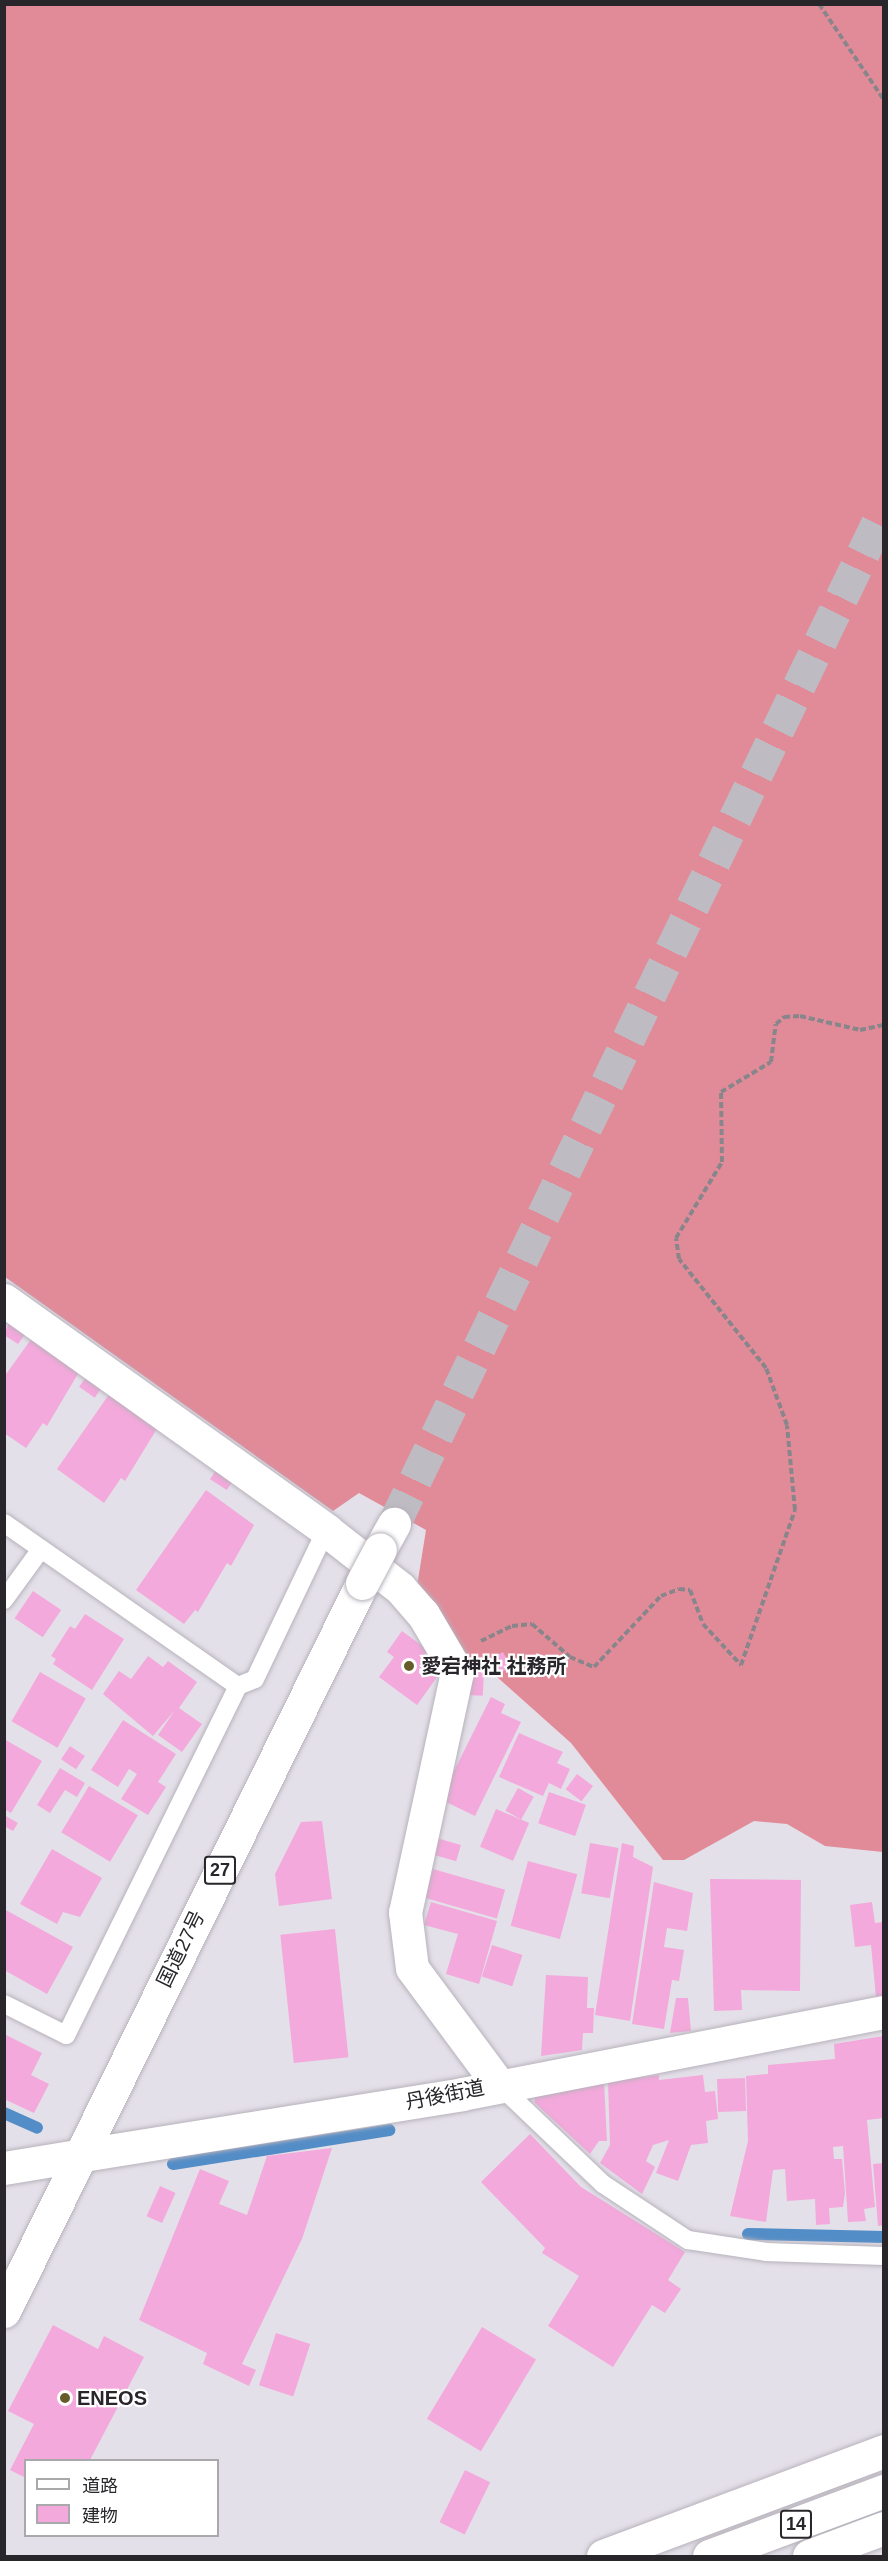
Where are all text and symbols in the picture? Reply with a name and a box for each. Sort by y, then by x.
place label: 愛宕神社 社務所 [421,1654,567,1678]
marker: 愛宕神社 社務所 [402,1659,416,1673]
road number: 27 [204,1855,236,1885]
street label: 国道27号 [152,1907,210,1991]
street label: 丹後街道 [403,2076,487,2114]
place label: ENEOS [77,2386,147,2410]
marker: ENEOS [58,2391,72,2405]
legend [24,2459,219,2537]
text: 道路 [82,2476,118,2496]
text: 建物 [82,2506,118,2526]
road number: 14 [780,2509,812,2539]

